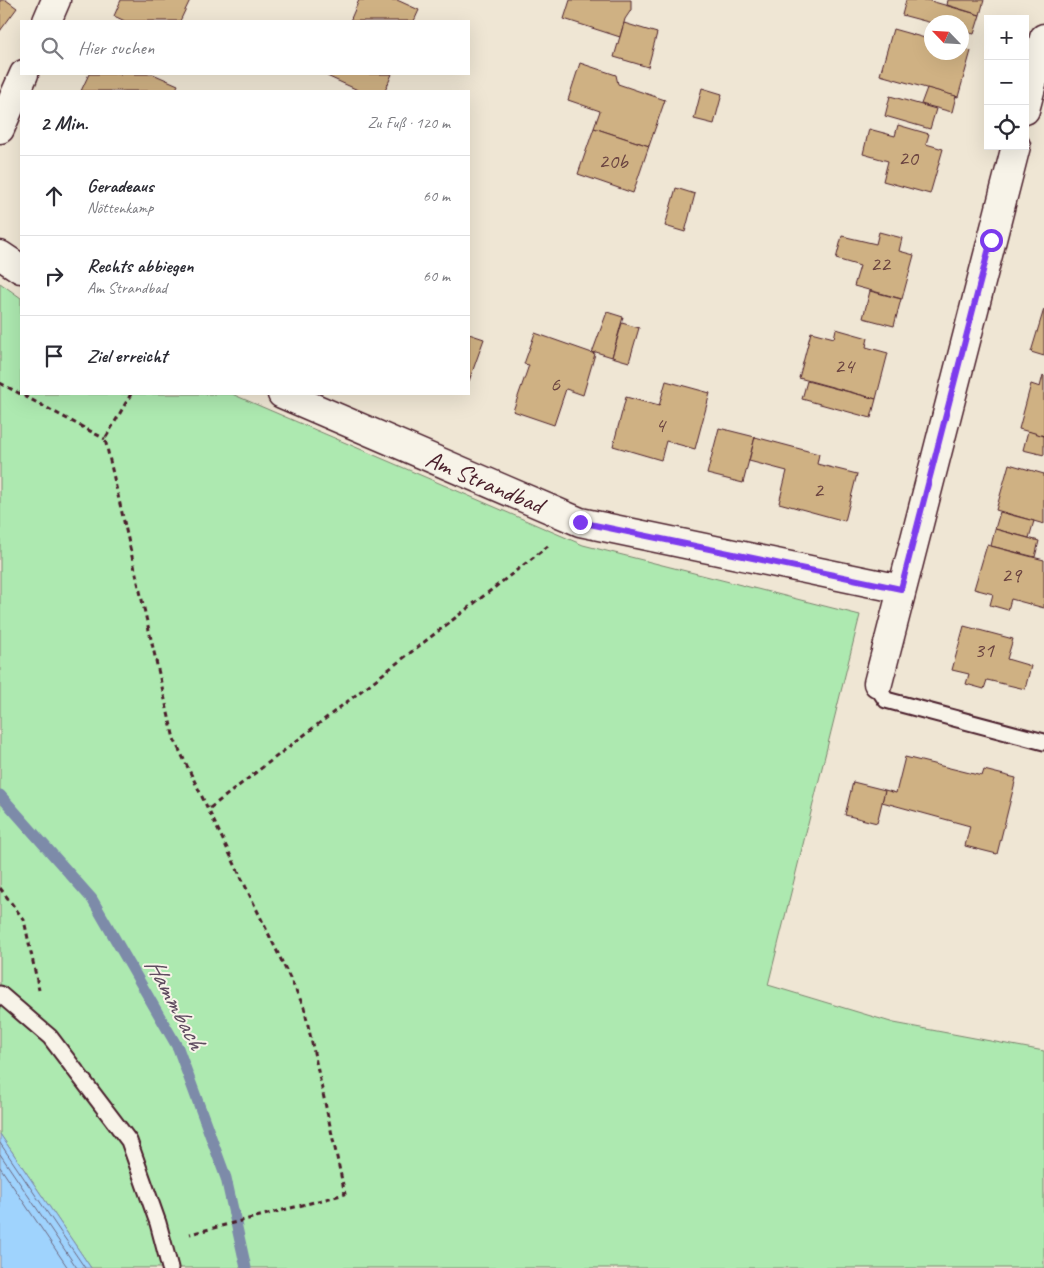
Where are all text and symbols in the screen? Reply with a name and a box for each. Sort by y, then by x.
north arrow [924,15,969,60]
map controls [984,15,1029,150]
button: + [984,15,1029,60]
search box [20,20,470,75]
icon: search [38,34,66,62]
text: Hier suchen [78,36,154,60]
button: − [984,60,1029,105]
button: locate [984,105,1029,150]
text: 2 Min. [40,110,88,136]
text: Zu Fuß · 120 m [367,113,450,133]
house number: 20 [898,144,920,172]
house number: 20b [598,147,629,175]
text: Geradeaus [87,174,154,198]
icon: ahead [40,182,68,210]
text: 60 m [423,186,450,206]
text: Nöttenkamp [87,198,153,218]
route start [980,229,1003,252]
house number: 22 [870,250,892,278]
text: Rechts abbiegen [87,254,193,278]
icon: right [40,262,68,290]
text: 60 m [423,266,450,286]
text: Am Strandbad [87,278,167,298]
icon: arrive [40,342,68,370]
text: Ziel erreicht [87,344,167,368]
house number: 24 [834,352,856,380]
house number: 6 [550,370,561,398]
house number: 4 [655,411,667,439]
street label: Am Strandbad [421,443,552,523]
house number: 2 [813,476,825,504]
route end [569,511,592,534]
house number: 29 [1001,561,1023,589]
house number: 31 [974,636,995,664]
water label: Hammbach [138,952,214,1057]

